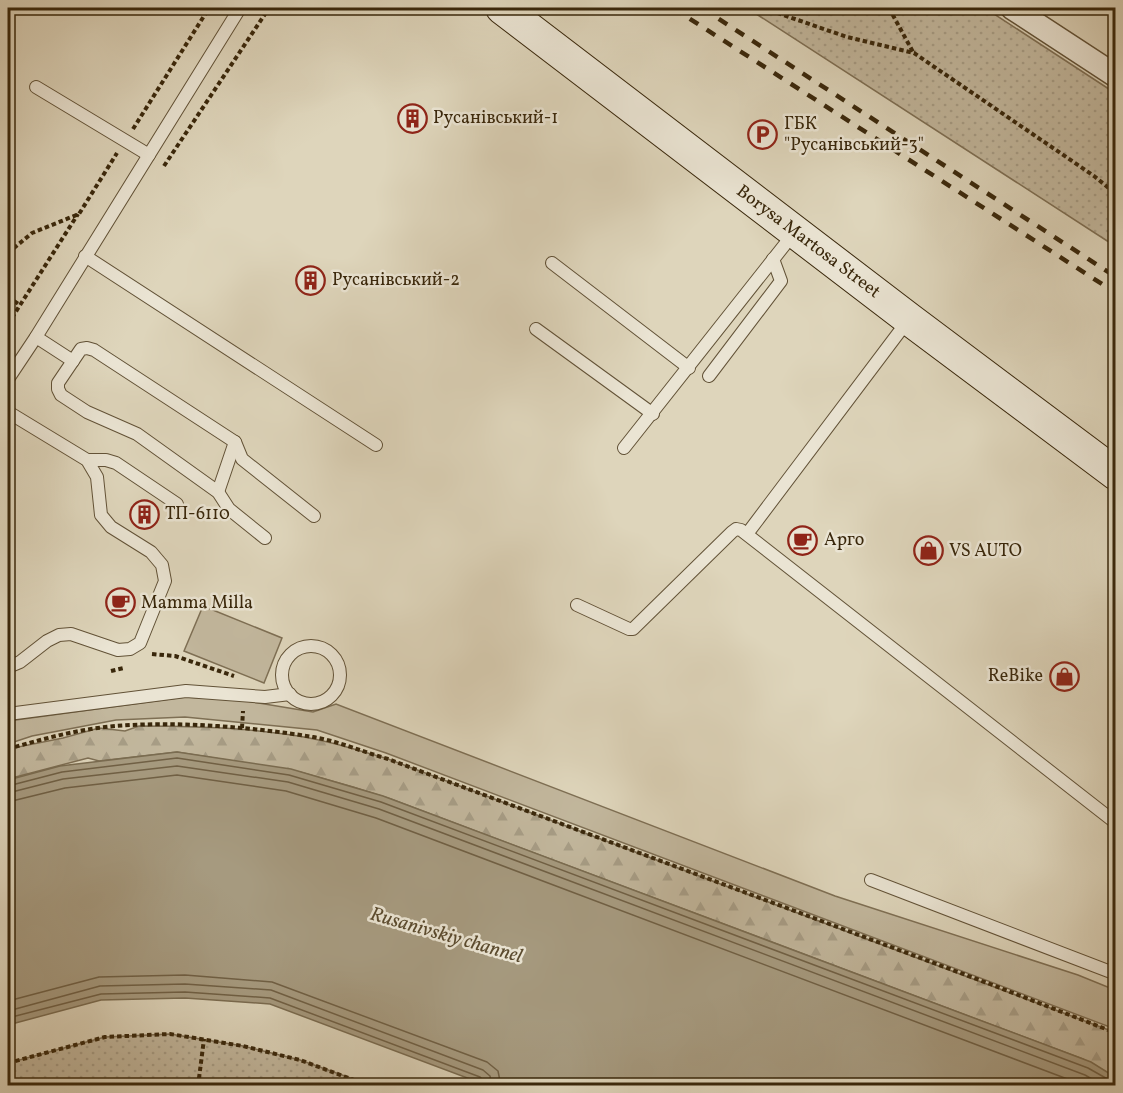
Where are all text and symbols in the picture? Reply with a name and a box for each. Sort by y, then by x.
building icon: Русанівський-1 [396,102,428,134]
place label: Русанівський-1 [433,106,558,131]
place label: ГБК "Русанівський-3" [784,112,924,158]
parking icon: ГБК "Русанівський-3" [747,118,779,150]
street label: Borysa Martosa Street [731,179,885,305]
building icon: Русанівський-2 [295,264,327,296]
place label: Русанівський-2 [332,268,460,293]
building icon: ТП-6110 [128,498,160,530]
place label: ТП-6110 [165,502,230,527]
cafe icon: Арго [787,524,819,556]
place label: Арго [824,528,864,553]
shop icon: VS AUTO [912,535,944,567]
place label: VS AUTO [949,539,1022,564]
cafe icon: Mamma Milla [104,587,136,619]
place label: Mamma Milla [141,591,253,616]
shop icon: ReBike [1048,660,1080,692]
place label: ReBike [988,664,1043,689]
water label: Rusanivskiy channel [366,901,526,971]

